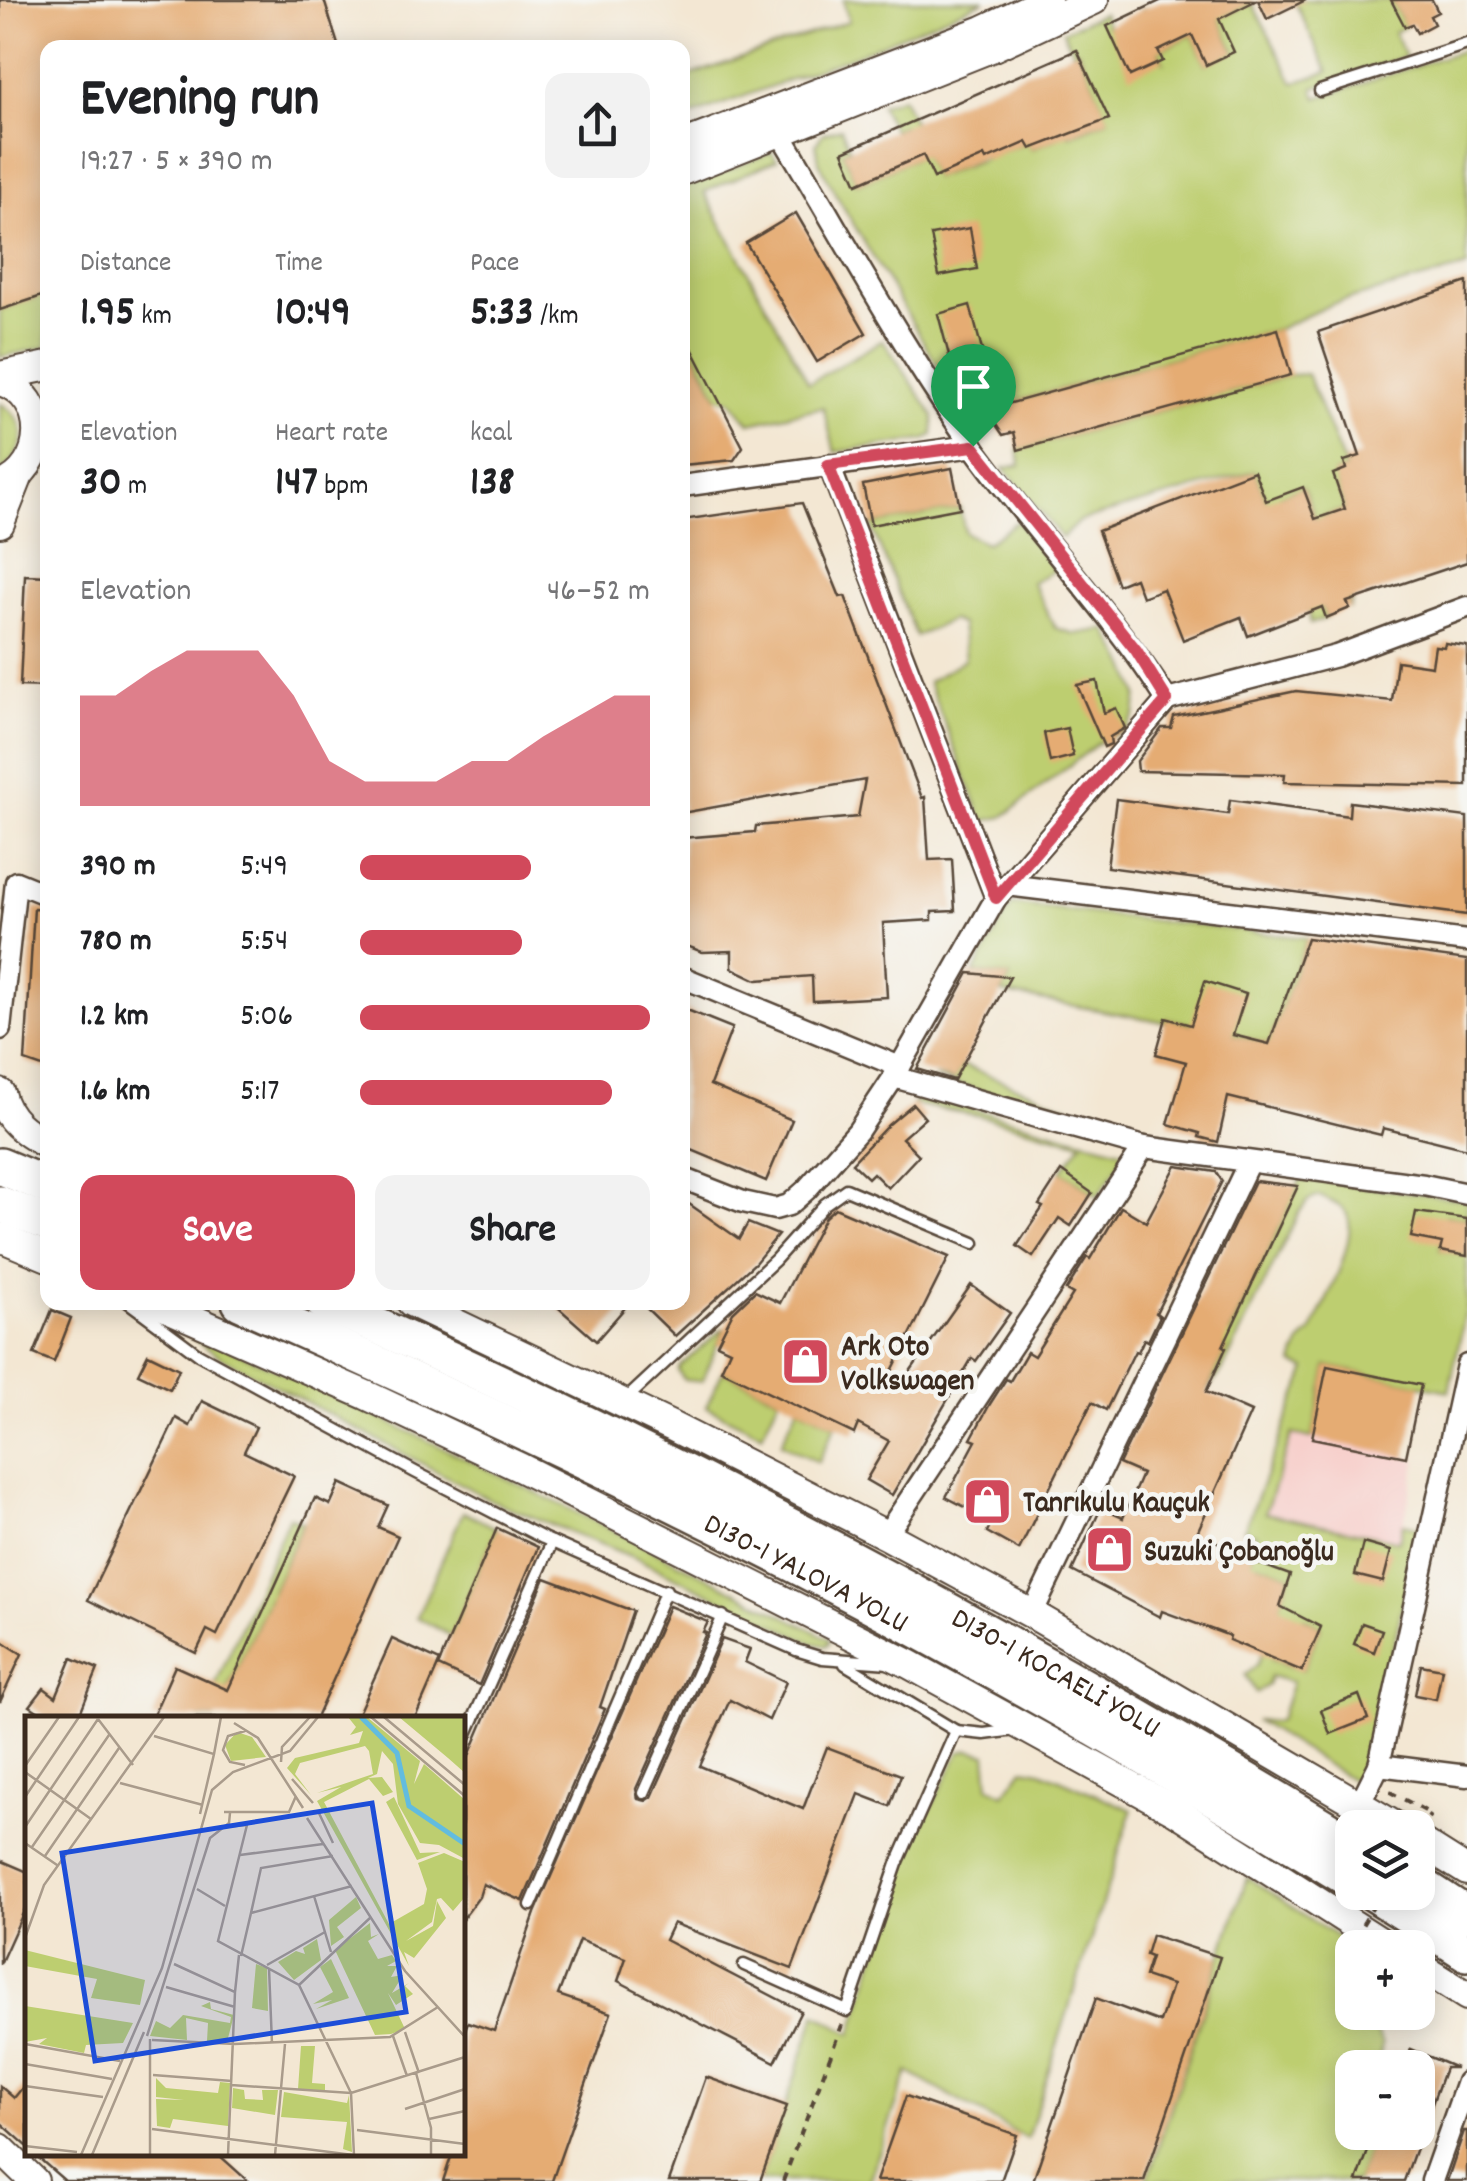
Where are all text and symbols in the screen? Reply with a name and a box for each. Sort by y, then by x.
text: Evening run [80,63,319,142]
button: share [545,73,650,178]
text: 19:27 · 5 × 390 m [80,140,273,186]
text: Distance [80,245,171,285]
text: Time [275,245,323,285]
text: Pace [470,245,519,285]
text: 1.95 [80,285,135,345]
text: 10:49 [275,285,351,345]
text: 5:33 [470,285,534,345]
text: km [135,298,172,338]
text: /km [534,298,579,338]
pin [931,344,1016,447]
icon: arrive [946,359,1001,414]
text: Elevation [80,415,177,455]
text: Heart rate [275,415,388,455]
text: kcal [470,415,513,455]
text: 30 [80,455,122,515]
text: 147 [275,455,318,515]
text: 138 [470,455,515,515]
text: m [122,468,147,508]
text: bpm [318,468,368,508]
text: Elevation [80,570,191,616]
text: 46–52 m [547,570,650,616]
text: 390 m [80,845,156,891]
text: 5:49 [240,845,288,891]
text: 780 m [80,920,152,966]
text: 5:54 [240,920,288,966]
text: 1.2 km [80,995,149,1041]
text: 5:06 [240,995,293,1041]
text: 1.6 km [80,1070,150,1116]
text: 5:17 [240,1070,279,1116]
button: Save [80,1175,355,1290]
button: Share [375,1175,650,1290]
place label: Ark Oto Volkswagen [841,1328,975,1405]
shop icon: Ark Oto Volkswagen [780,1336,832,1388]
shop icon: Tanrıkulu Kauçuk [962,1475,1014,1527]
place label: Tanrıkulu Kauçuk [1023,1484,1210,1527]
street label: D130-1 YALOVA YOLU [695,1505,915,1647]
shop icon: Suzuki Çobanoğlu [1083,1524,1135,1576]
place label: Suzuki Çobanoğlu [1144,1533,1334,1576]
street label: D130-1 KOCAELİ YOLU [942,1599,1167,1752]
inset map [25,1716,465,2156]
map controls [1335,1810,1435,2150]
button: layers [1335,1810,1435,1910]
button: + [1335,1930,1435,2030]
button: − [1335,2050,1435,2150]

